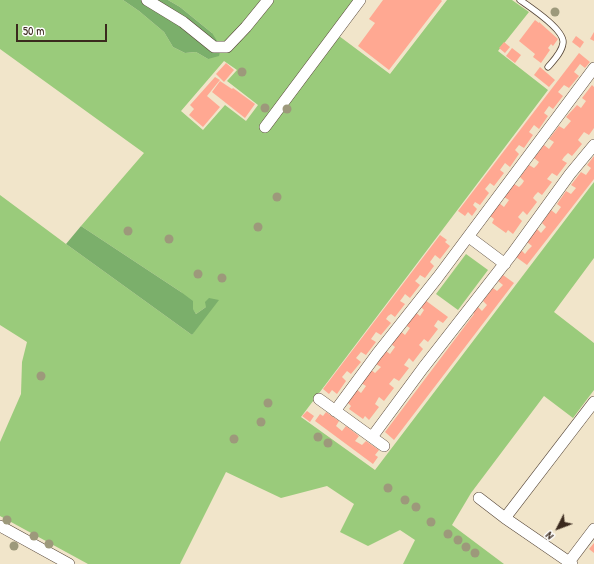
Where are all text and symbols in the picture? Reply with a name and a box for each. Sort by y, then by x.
scale bar [18,16,109,42]
text: 50 m [23,22,44,39]
north arrow [538,508,578,548]
text: N [542,529,556,543]

